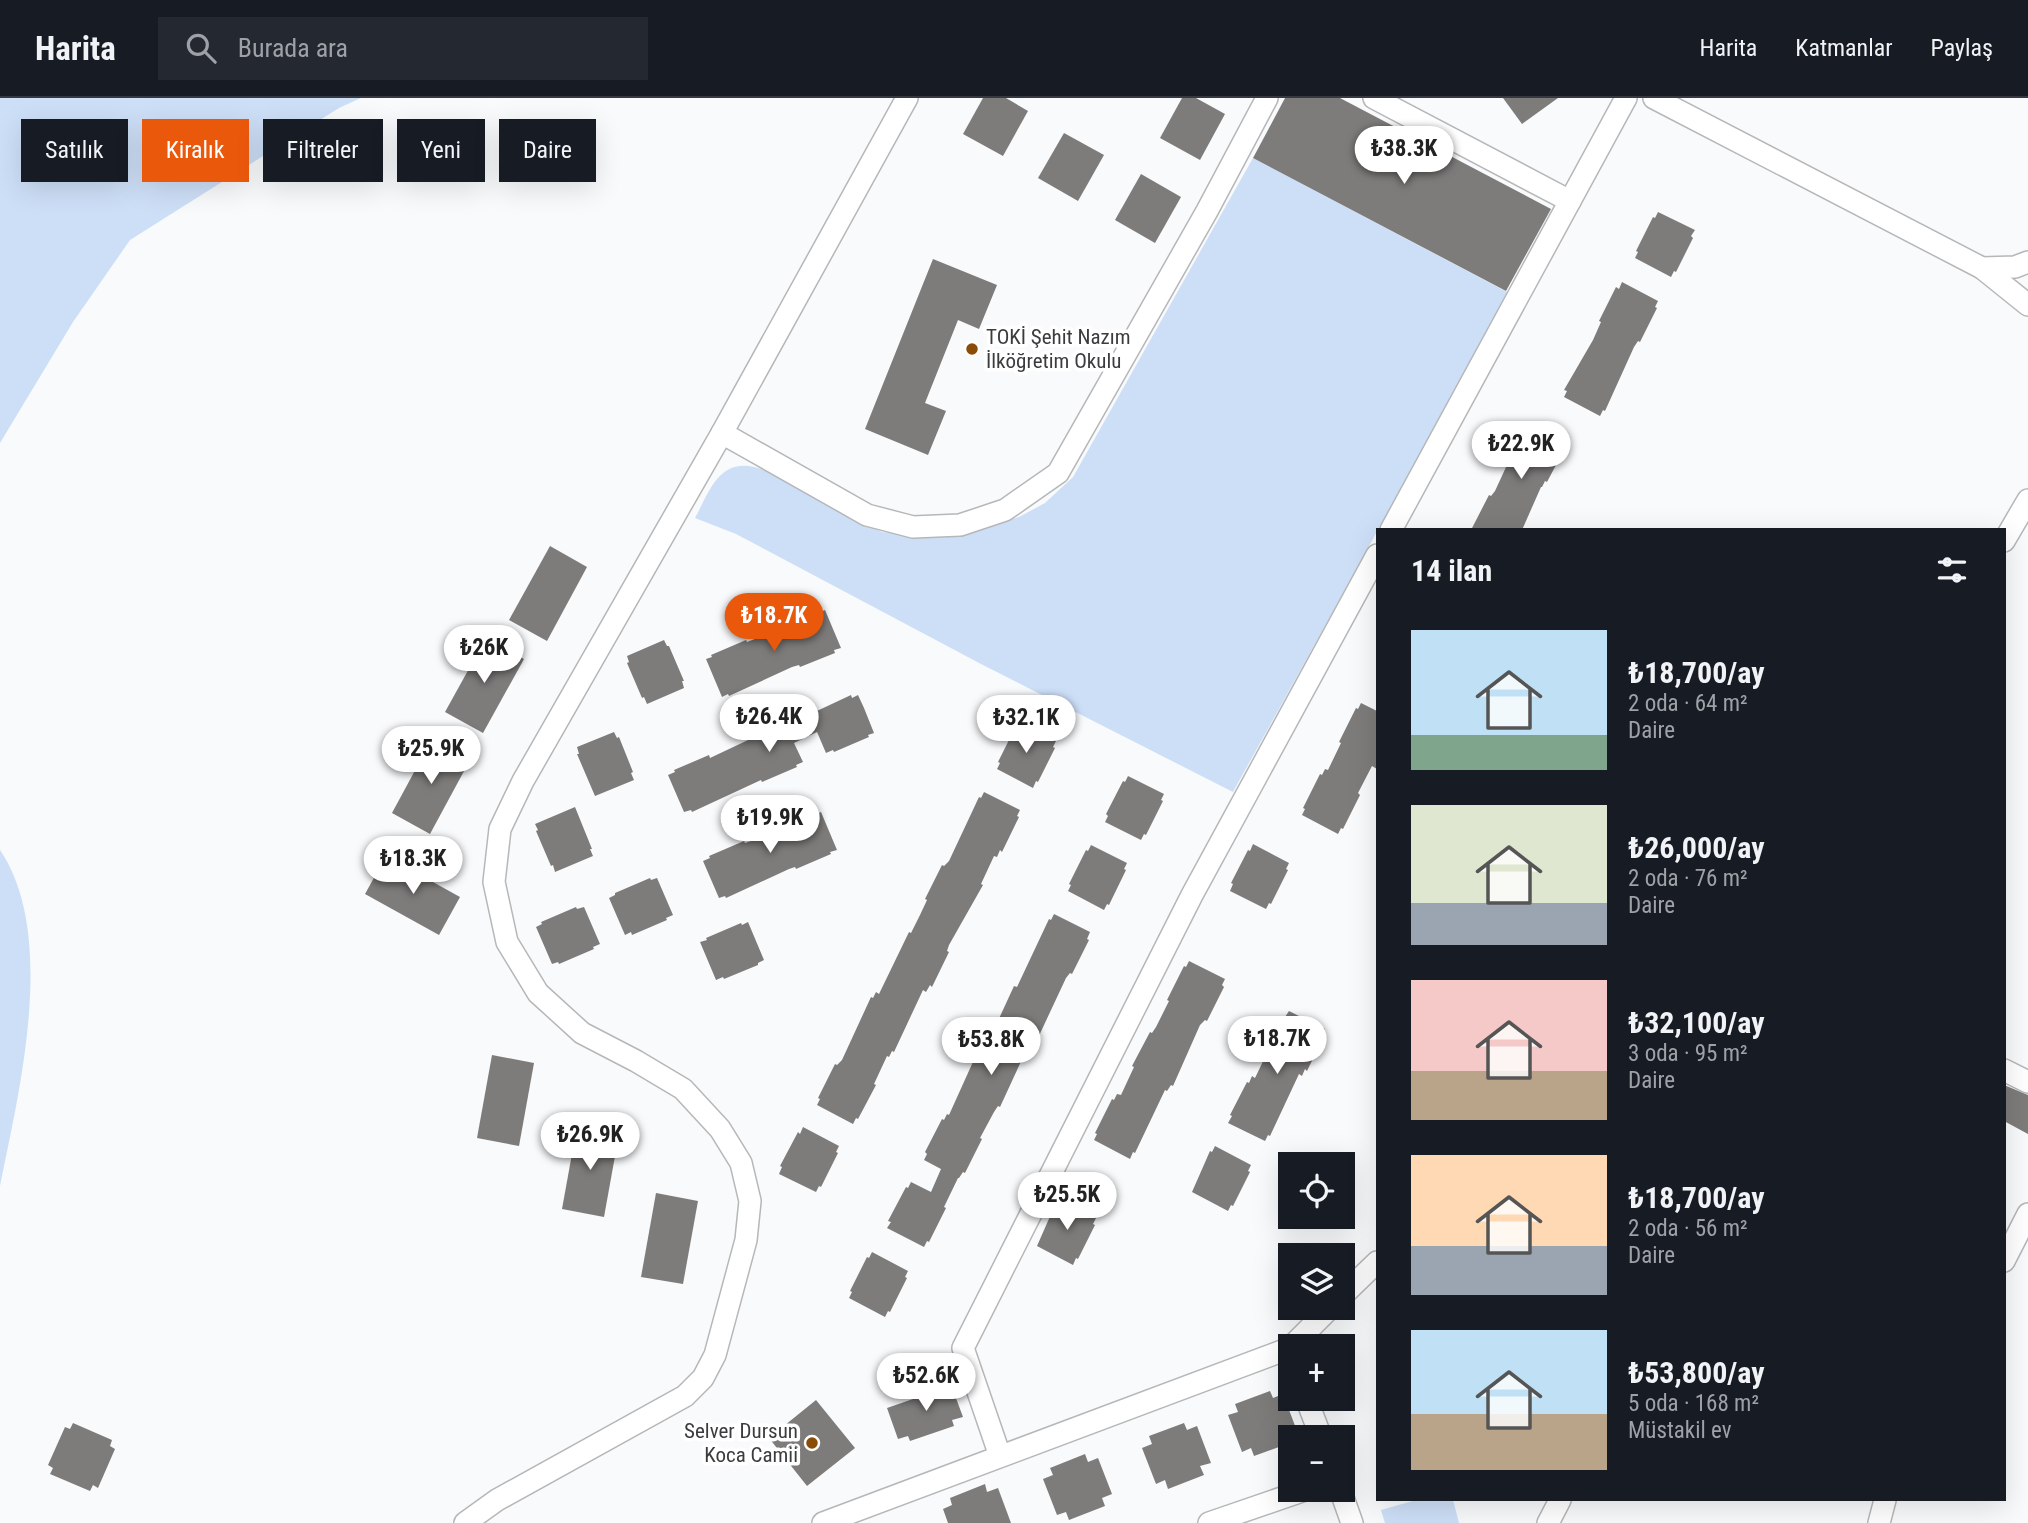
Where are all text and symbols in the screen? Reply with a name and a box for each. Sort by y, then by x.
search box [158,17,648,80]
text: Harita [35,29,116,68]
icon: search [182,29,220,67]
text: Burada ara [238,33,348,63]
text: Harita [1700,34,1757,62]
text: Katmanlar [1795,34,1893,62]
text: Paylaş [1931,34,1993,62]
chip: Satılık [21,119,128,182]
chip: Kiralık [142,119,249,182]
chip: Filtreler [263,119,383,182]
chip: Yeni [397,119,485,182]
chip: Daire [499,119,596,182]
pin: ₺38.3K [1347,126,1461,186]
text: ₺38.3K [1371,135,1437,162]
place label: TOKİ Şehit Nazım İlköğretim Okulu [986,325,1131,373]
marker: TOKİ Şehit Nazım İlköğretim Okulu [964,341,980,357]
pin: ₺22.9K [1464,422,1578,481]
text: ₺22.9K [1488,430,1554,457]
icon: filters [1933,551,1971,589]
text: 14 ilan [1411,553,1492,588]
pin: ₺18.7K [717,594,831,653]
text: ₺18.7K [741,602,807,629]
pin: ₺26K [443,626,525,685]
text: ₺26K [460,634,508,661]
text: ₺18,700/ay [1628,655,1765,690]
icon: home [1467,658,1551,742]
text: 2 oda · 64 m² [1628,690,1748,717]
pin: ₺26.4K [712,694,826,754]
pin: ₺32.1K [969,696,1083,755]
text: ₺26.4K [736,703,802,730]
text: ₺32.1K [993,704,1059,731]
text: Daire [1628,717,1675,744]
pin: ₺25.9K [374,726,488,786]
text: ₺25.9K [398,735,464,762]
pin: ₺19.9K [713,796,827,855]
text: ₺19.9K [737,804,803,831]
text: ₺26,000/ay [1628,830,1765,865]
icon: home [1467,833,1551,917]
pin: ₺18.3K [356,836,470,896]
text: ₺18.3K [380,845,446,872]
text: 2 oda · 76 m² [1628,865,1748,892]
text: Daire [1628,892,1675,919]
text: ₺32,100/ay [1628,1005,1765,1040]
icon: home [1467,1008,1551,1092]
pin: ₺18.7K [1220,1016,1334,1076]
pin: ₺53.8K [934,1018,1048,1077]
text: ₺18.7K [1244,1025,1310,1052]
text: ₺53.8K [958,1026,1024,1053]
text: 3 oda · 95 m² [1628,1040,1748,1067]
text: Daire [1628,1067,1675,1094]
pin: ₺26.9K [533,1112,647,1172]
text: ₺26.9K [557,1121,623,1148]
map controls [1278,1152,1355,1502]
button: locate [1278,1152,1355,1229]
pin: ₺25.5K [1010,1172,1124,1232]
text: ₺18,700/ay [1628,1180,1765,1215]
text: ₺25.5K [1034,1181,1100,1208]
icon: home [1467,1183,1551,1267]
text: 2 oda · 56 m² [1628,1215,1748,1242]
text: Daire [1628,1242,1675,1269]
button: layers [1278,1243,1355,1320]
button: + [1278,1334,1355,1411]
pin: ₺52.6K [869,1354,983,1413]
text: ₺53,800/ay [1628,1355,1765,1390]
icon: home [1467,1358,1551,1442]
text: ₺52.6K [893,1362,959,1389]
text: 5 oda · 168 m² [1628,1390,1759,1417]
text: Müstakil ev [1628,1417,1731,1444]
place label: Selver Dursun Koca Camii [684,1419,798,1467]
button: − [1278,1425,1355,1502]
marker: Selver Dursun Koca Camii [804,1435,820,1451]

